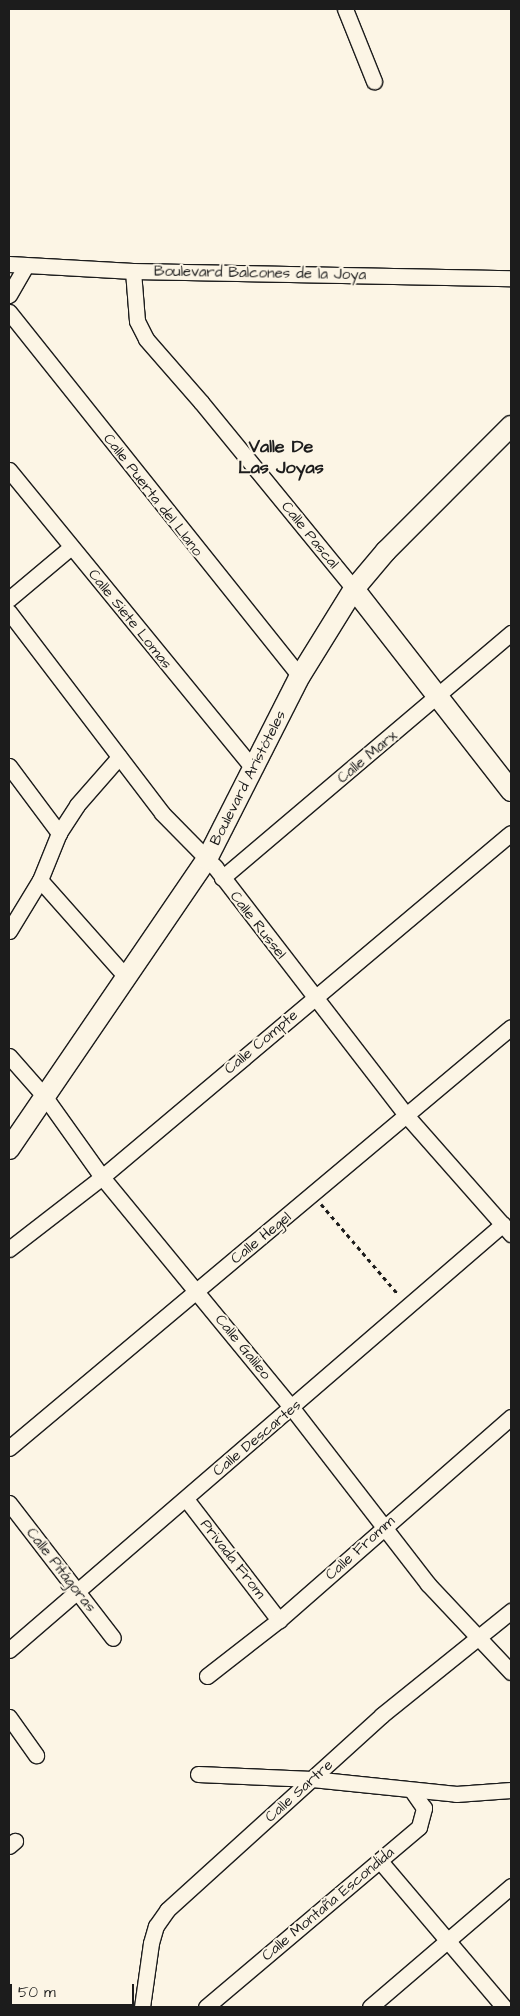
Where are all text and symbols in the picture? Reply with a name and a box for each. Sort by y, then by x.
street label: Boulevard Balcones de la Joya [154,262,366,284]
street label: Calle Puerta del Llano [99,430,207,560]
district label: Valle De Las Joyas [238,437,324,479]
street label: Calle Pascal [277,498,343,572]
street label: Calle Siete Lomas [84,566,176,672]
street label: Boulevard Aristóteles [206,708,290,848]
street label: Calle Marx [333,727,401,787]
street label: Calle Russel [226,888,290,962]
street label: Calle Compte [221,1006,301,1078]
street label: Calle Hegel [227,1208,295,1268]
street label: Calle Galileo [211,1311,275,1383]
street label: Calle Descartes [209,1396,305,1480]
street label: Calle Fromm [321,1512,399,1584]
street label: Privada From [196,1516,270,1602]
street label: Calle Pitágoras [22,1524,100,1616]
street label: Calle Sartre [261,1756,337,1826]
street label: Calle Montaña Escondida [258,1843,398,1965]
scale bar [12,1974,136,2006]
text: 50 m [18,1982,56,2003]

